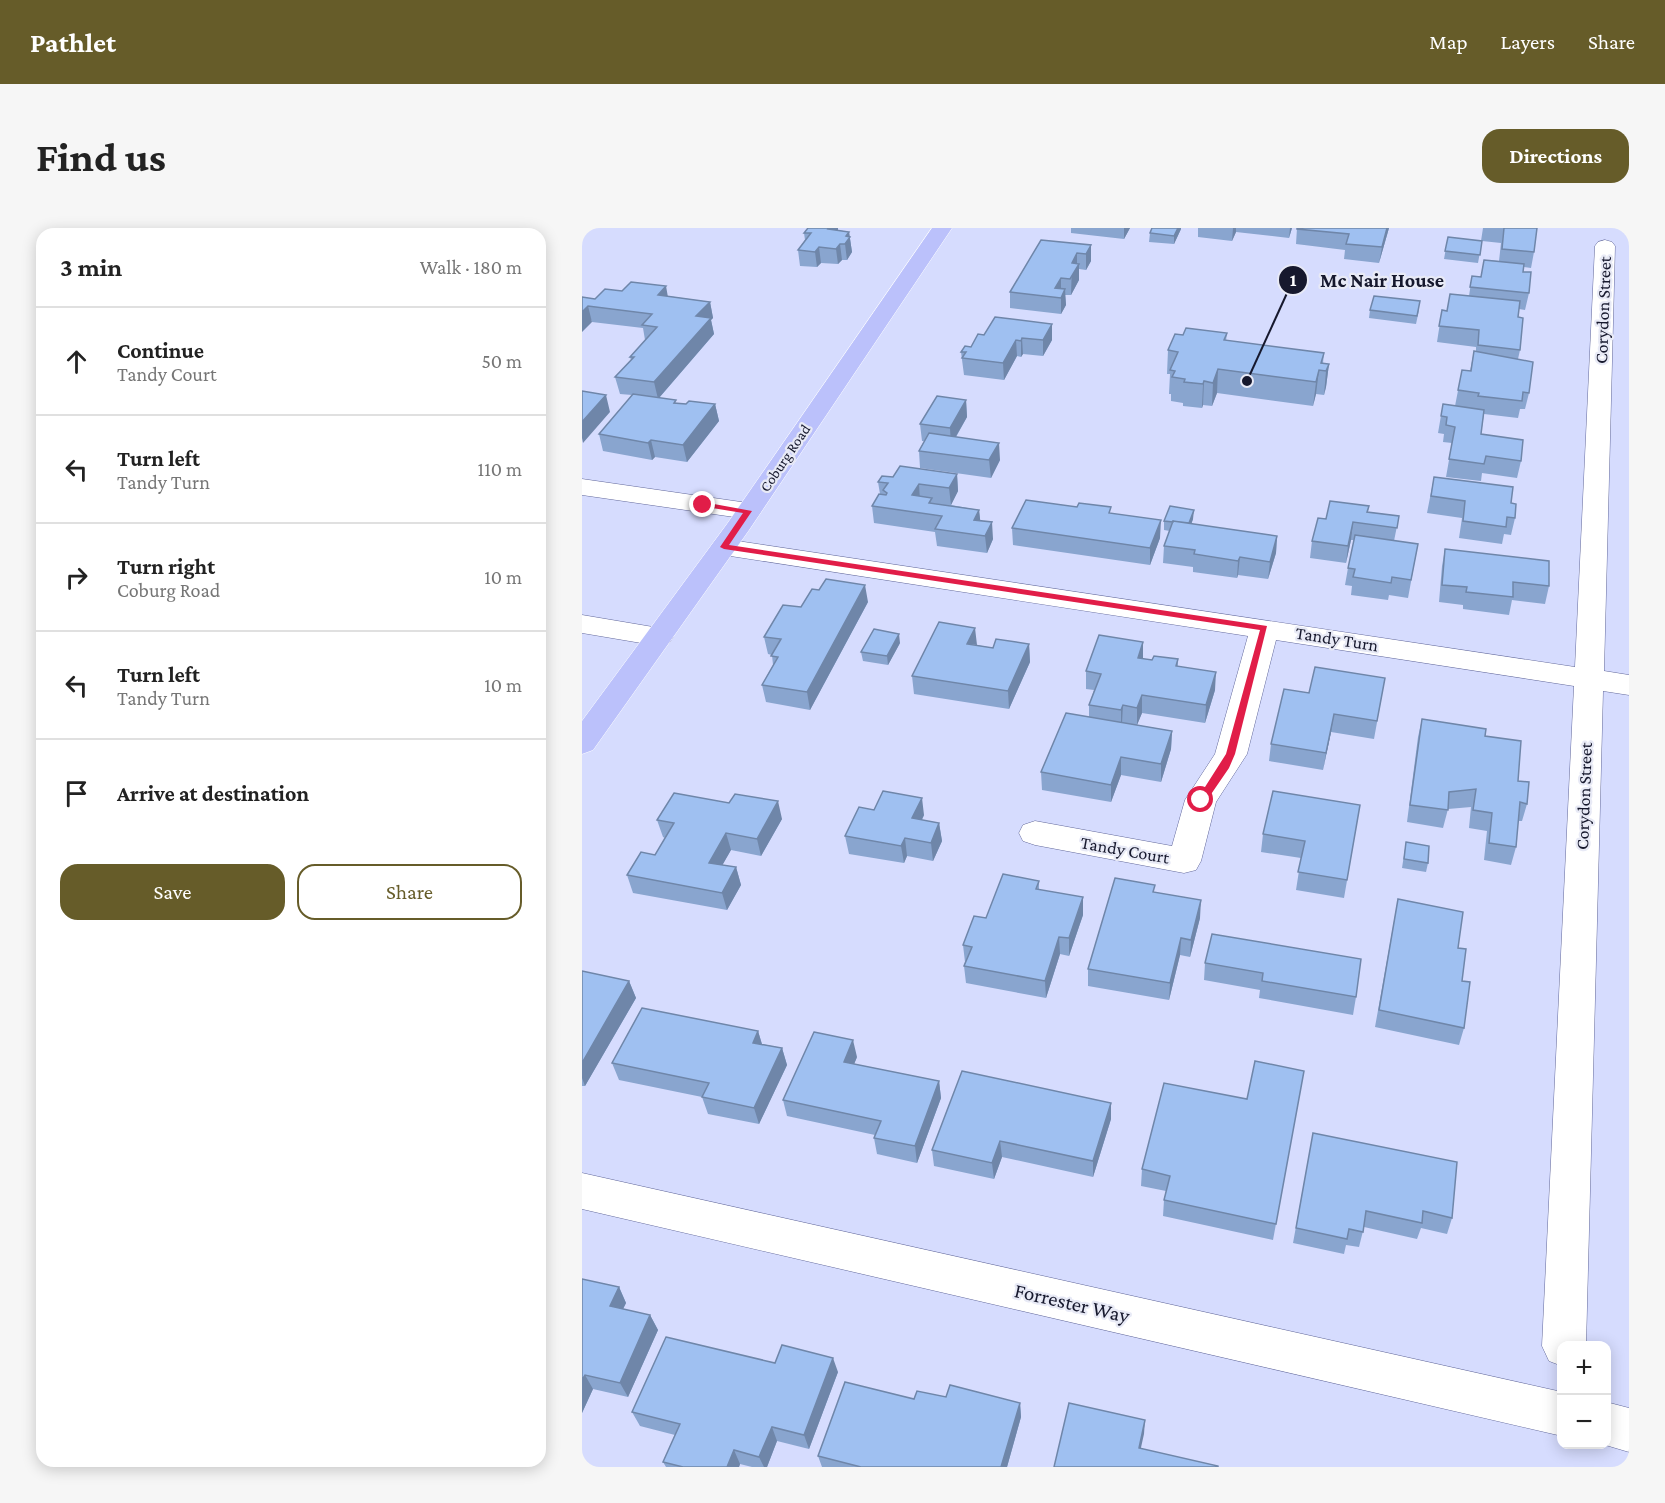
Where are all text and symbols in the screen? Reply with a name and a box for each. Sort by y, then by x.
text: Pathlet [30,27,116,58]
text: Map [1429,30,1468,54]
text: Layers [1501,30,1555,54]
text: Share [1588,30,1635,54]
button: Directions [1482,129,1629,183]
text: Find us [36,133,166,180]
text: 3 min [60,253,122,282]
street label: Corydon Street [1591,255,1615,364]
text: Walk · 180 m [420,256,522,278]
callout: Mc Nair House [1278,261,1456,299]
text: Mc Nair House [1320,269,1444,291]
text: 1 [1290,270,1297,290]
text: Continue [117,338,204,363]
icon: ahead [60,345,93,378]
text: 50 m [481,350,522,372]
text: Tandy Court [117,363,217,385]
street label: Coburg Road [757,421,814,495]
text: Turn left [117,446,200,471]
icon: left [60,453,93,486]
text: 110 m [478,458,522,480]
text: Tandy Turn [117,471,210,493]
route end [689,491,715,517]
text: Turn right [117,554,215,579]
icon: right [60,561,93,594]
text: 10 m [484,566,522,588]
text: Coburg Road [117,579,220,601]
street label: Tandy Turn [1294,623,1380,655]
text: Turn left [117,662,200,687]
icon: left [60,669,93,702]
text: 10 m [484,674,522,696]
text: Tandy Turn [117,687,210,709]
street label: Corydon Street [1572,741,1596,850]
icon: arrive [60,777,93,810]
text: Arrive at destination [117,781,309,806]
route start [1187,786,1213,812]
street label: Tandy Court [1079,832,1172,868]
button: Save [60,864,285,920]
button: Share [297,864,522,920]
street label: Forrester Way [1012,1278,1132,1328]
map controls [1557,1341,1611,1449]
button: + [1557,1341,1611,1395]
button: − [1557,1395,1611,1449]

